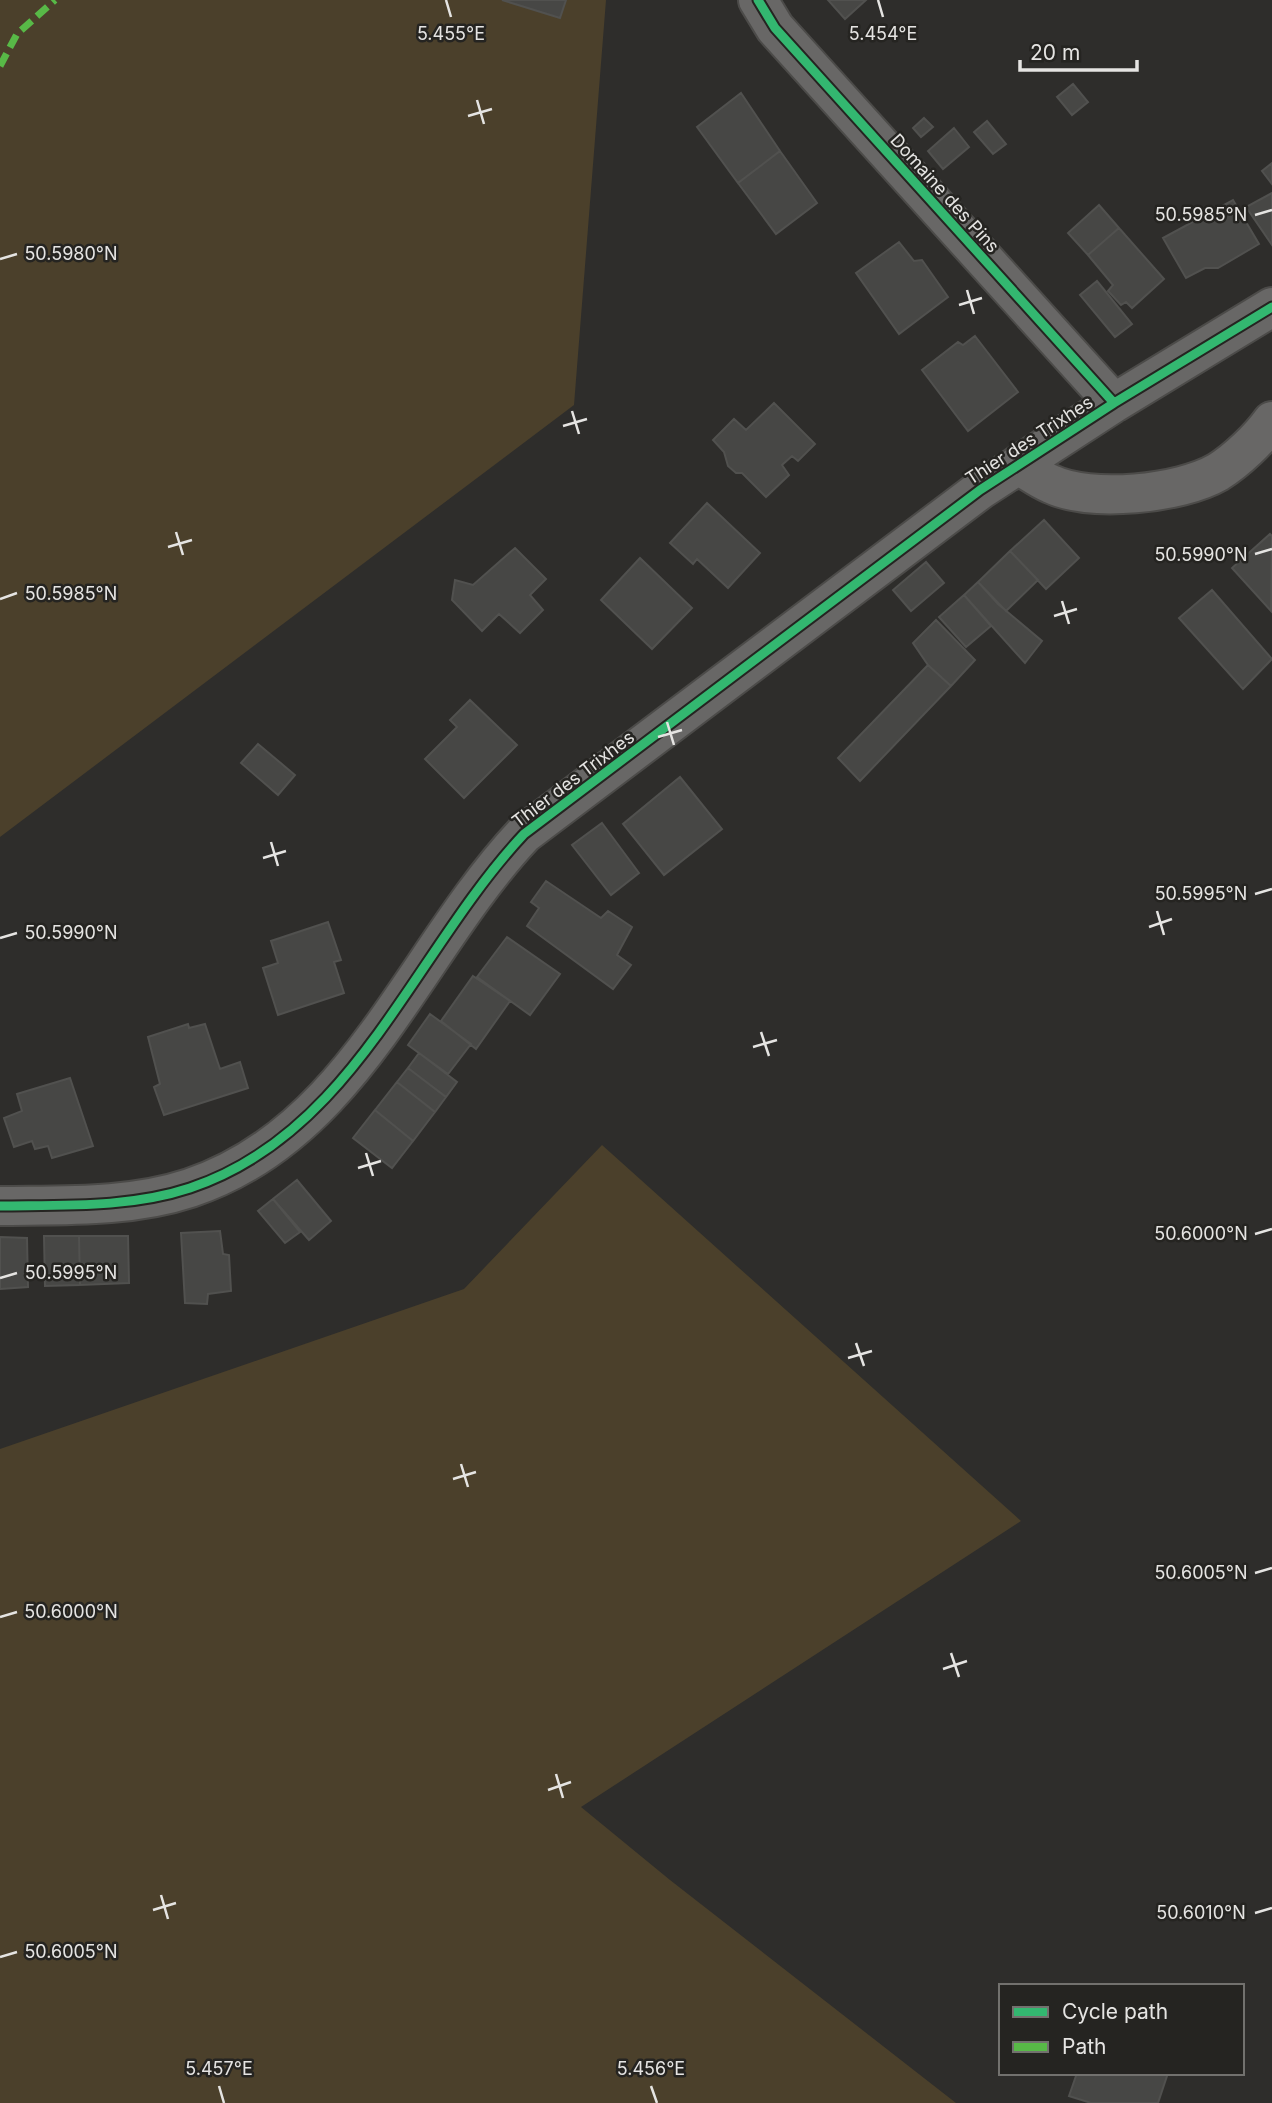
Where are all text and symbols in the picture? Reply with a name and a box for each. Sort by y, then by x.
text: 5.455°E [417,23,485,44]
text: 5.454°E [849,23,917,44]
scale bar [1020,28,1137,72]
text: 20 m [1030,40,1080,65]
street label: Domaine des Pins [886,129,1004,257]
text: 50.5985°N [1155,204,1247,225]
text: 50.5980°N [24,243,118,264]
street label: Thier des Trixhes [961,391,1097,489]
text: 50.5990°N [1154,544,1248,565]
text: 50.5985°N [25,583,117,604]
street label: Thier des Trixhes [508,726,638,832]
text: 50.5995°N [1155,883,1247,904]
text: 50.5990°N [24,922,118,943]
text: 50.6000°N [1154,1223,1248,1244]
text: 50.5995°N [25,1262,117,1283]
text: 50.6005°N [1154,1562,1248,1583]
text: 50.6000°N [24,1601,118,1622]
text: 50.6010°N [1156,1902,1246,1923]
text: 50.6005°N [24,1941,118,1962]
legend [999,1984,1244,2075]
text: Cycle path [1062,1999,1168,2024]
text: Path [1062,2034,1107,2059]
text: 5.457°E [185,2058,253,2079]
text: 5.456°E [617,2058,685,2079]

